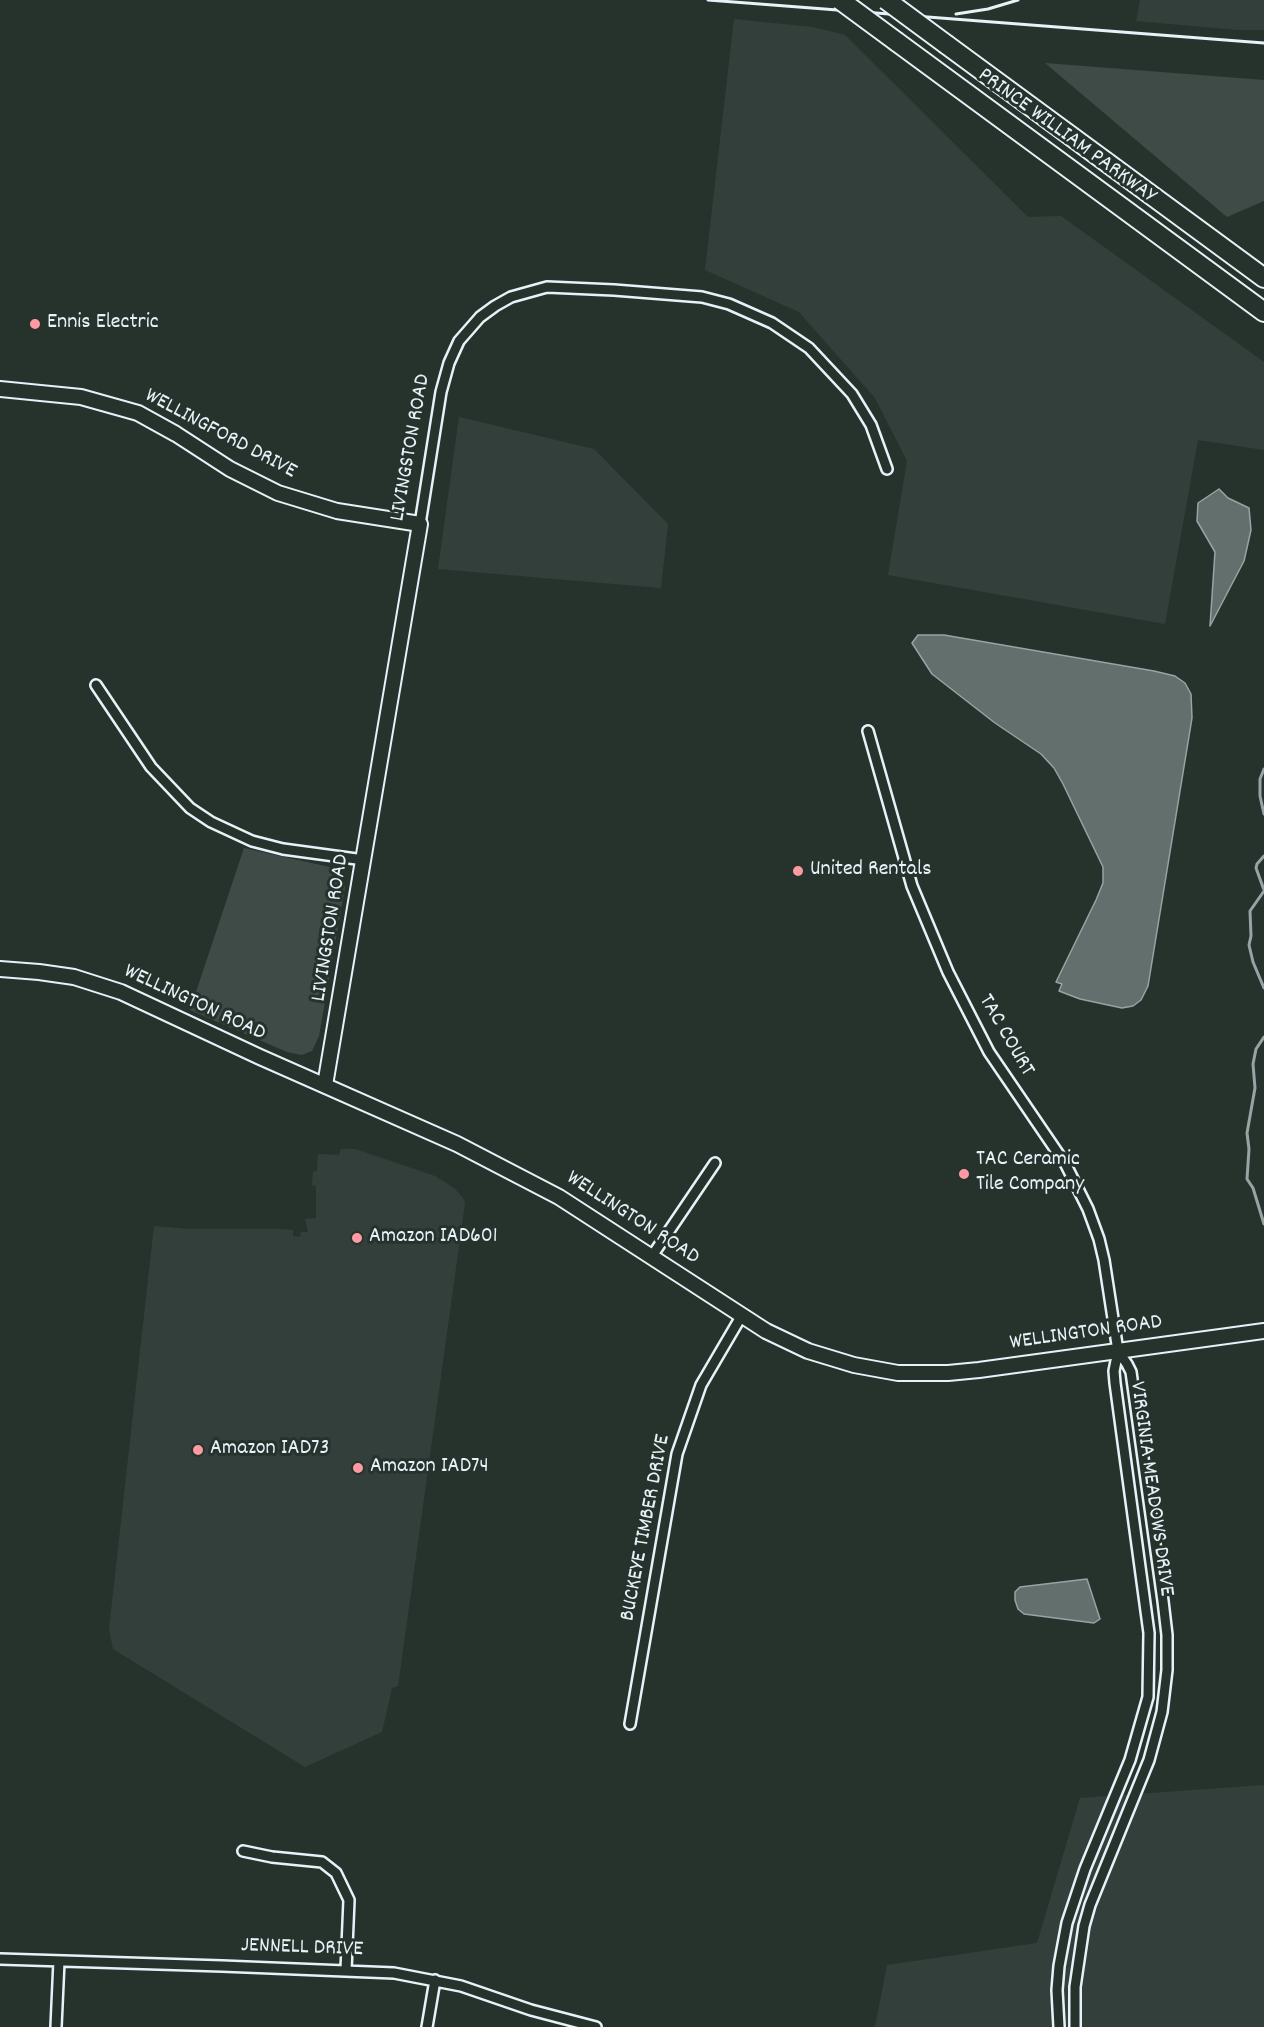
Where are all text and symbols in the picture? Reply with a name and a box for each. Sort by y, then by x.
street label: PRINCE WILLIAM PARKWAY [972,63,1160,211]
place label: Ennis Electric [47,311,159,337]
marker: Ennis Electric [28,317,42,331]
street label: LIVINGSTON ROAD [386,372,438,524]
street label: WELLINGFORD DRIVE [139,384,301,486]
street label: LIVINGSTON ROAD [307,852,357,1004]
place label: United Rentals [810,858,931,884]
marker: United Rentals [791,864,805,878]
street label: WELLINGTON ROAD [119,960,269,1048]
street label: TAC COURT [971,990,1039,1082]
place label: TAC Ceramic Tile Company [976,1148,1084,1200]
street label: WELLINGTON ROAD [560,1166,704,1272]
marker: TAC Ceramic Tile Company [957,1167,971,1181]
place label: Amazon IAD601 [369,1225,498,1251]
marker: Amazon IAD601 [350,1231,364,1245]
street label: WELLINGTON ROAD [1008,1310,1164,1358]
street label: VIRGINIA MEADOWS DRIVE [1122,1380,1178,1598]
street label: BUCKEYE TIMBER DRIVE [616,1433,678,1623]
place label: Amazon IAD73 [210,1437,329,1463]
marker: Amazon IAD73 [191,1443,205,1457]
place label: Amazon IAD74 [370,1455,489,1481]
marker: Amazon IAD74 [351,1461,365,1475]
street label: JENNELL DRIVE [240,1934,364,1964]

